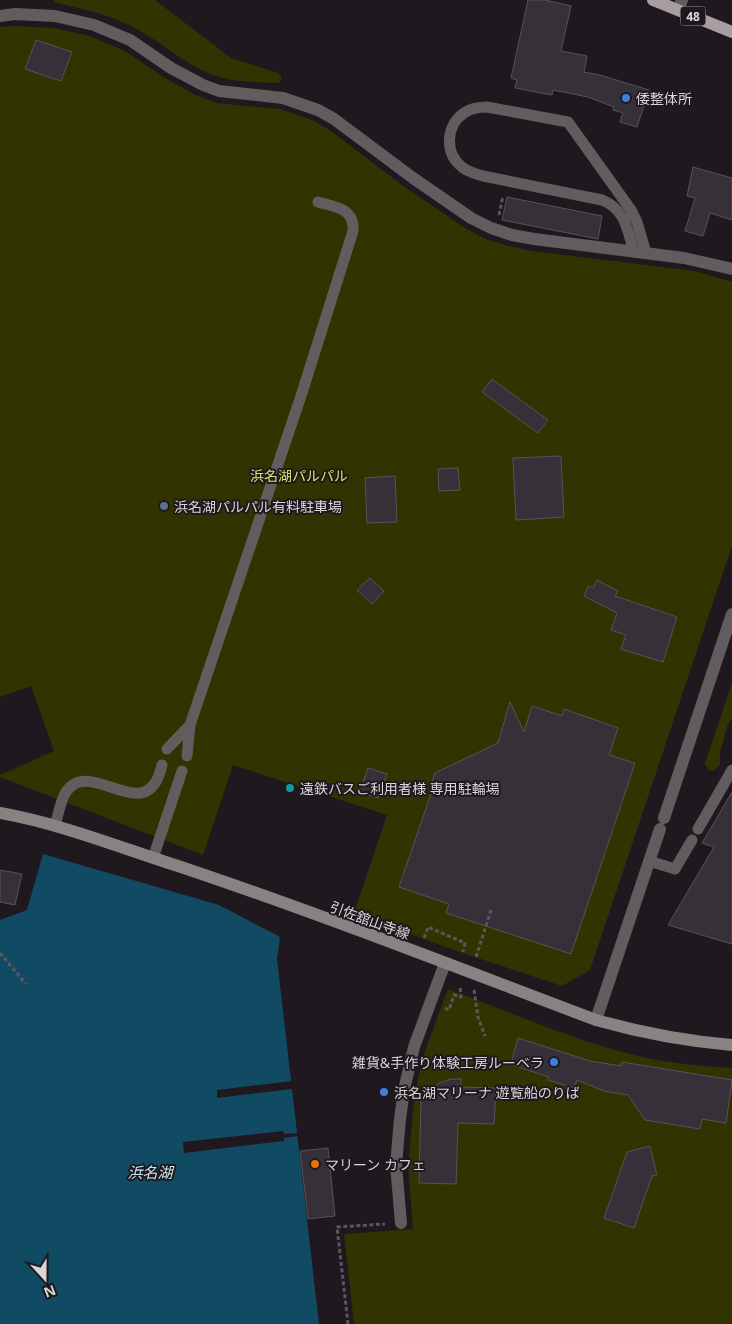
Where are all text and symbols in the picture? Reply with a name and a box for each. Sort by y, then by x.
road number: 48 [680,7,706,26]
place label: 倭整体所 [636,89,692,108]
marker: 倭整体所 [620,92,632,104]
park label: 浜名湖パルパル [250,466,348,485]
place label: 浜名湖パルパル有料駐車場 [174,497,342,516]
marker: 浜名湖パルパル有料駐車場 [158,500,170,512]
place label: 遠鉄バスご利用者様 専用駐輪場 [300,779,500,798]
marker: 遠鉄バスご利用者様 専用駐輪場 [284,782,296,794]
street label: 引佐舘山寺線 [327,897,413,943]
place label: 雑貨&手作り体験工房ルーベラ [352,1053,544,1072]
marker: 雑貨&手作り体験工房ルーベラ [548,1056,560,1068]
place label: 浜名湖マリーナ 遊覧船のりば [394,1083,580,1102]
marker: 浜名湖マリーナ 遊覧船のりば [378,1086,390,1098]
place label: マリーン カフェ [325,1155,426,1174]
marker: マリーン カフェ [309,1158,321,1170]
water label: 浜名湖 [127,1162,174,1182]
north arrow [20,1254,70,1304]
text: N [41,1281,59,1303]

